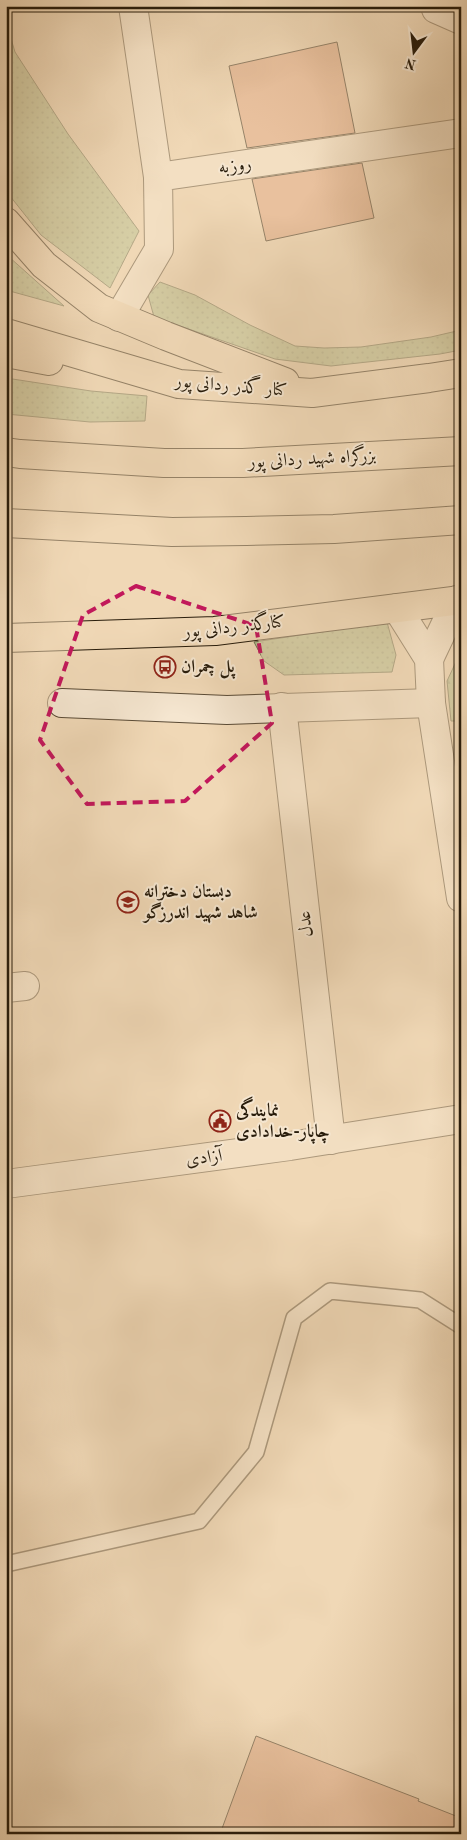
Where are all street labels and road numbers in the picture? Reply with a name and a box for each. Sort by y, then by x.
street label: روزبه [217,155,253,178]
street label: کنار گذر ردانی پور [172,367,288,403]
street label: بزرگراه شهید ردانی پور [245,443,376,474]
street label: کنارگذر ردانی پور [180,608,286,644]
street label: عدل [296,910,316,938]
street label: آزادی [184,1144,226,1170]

